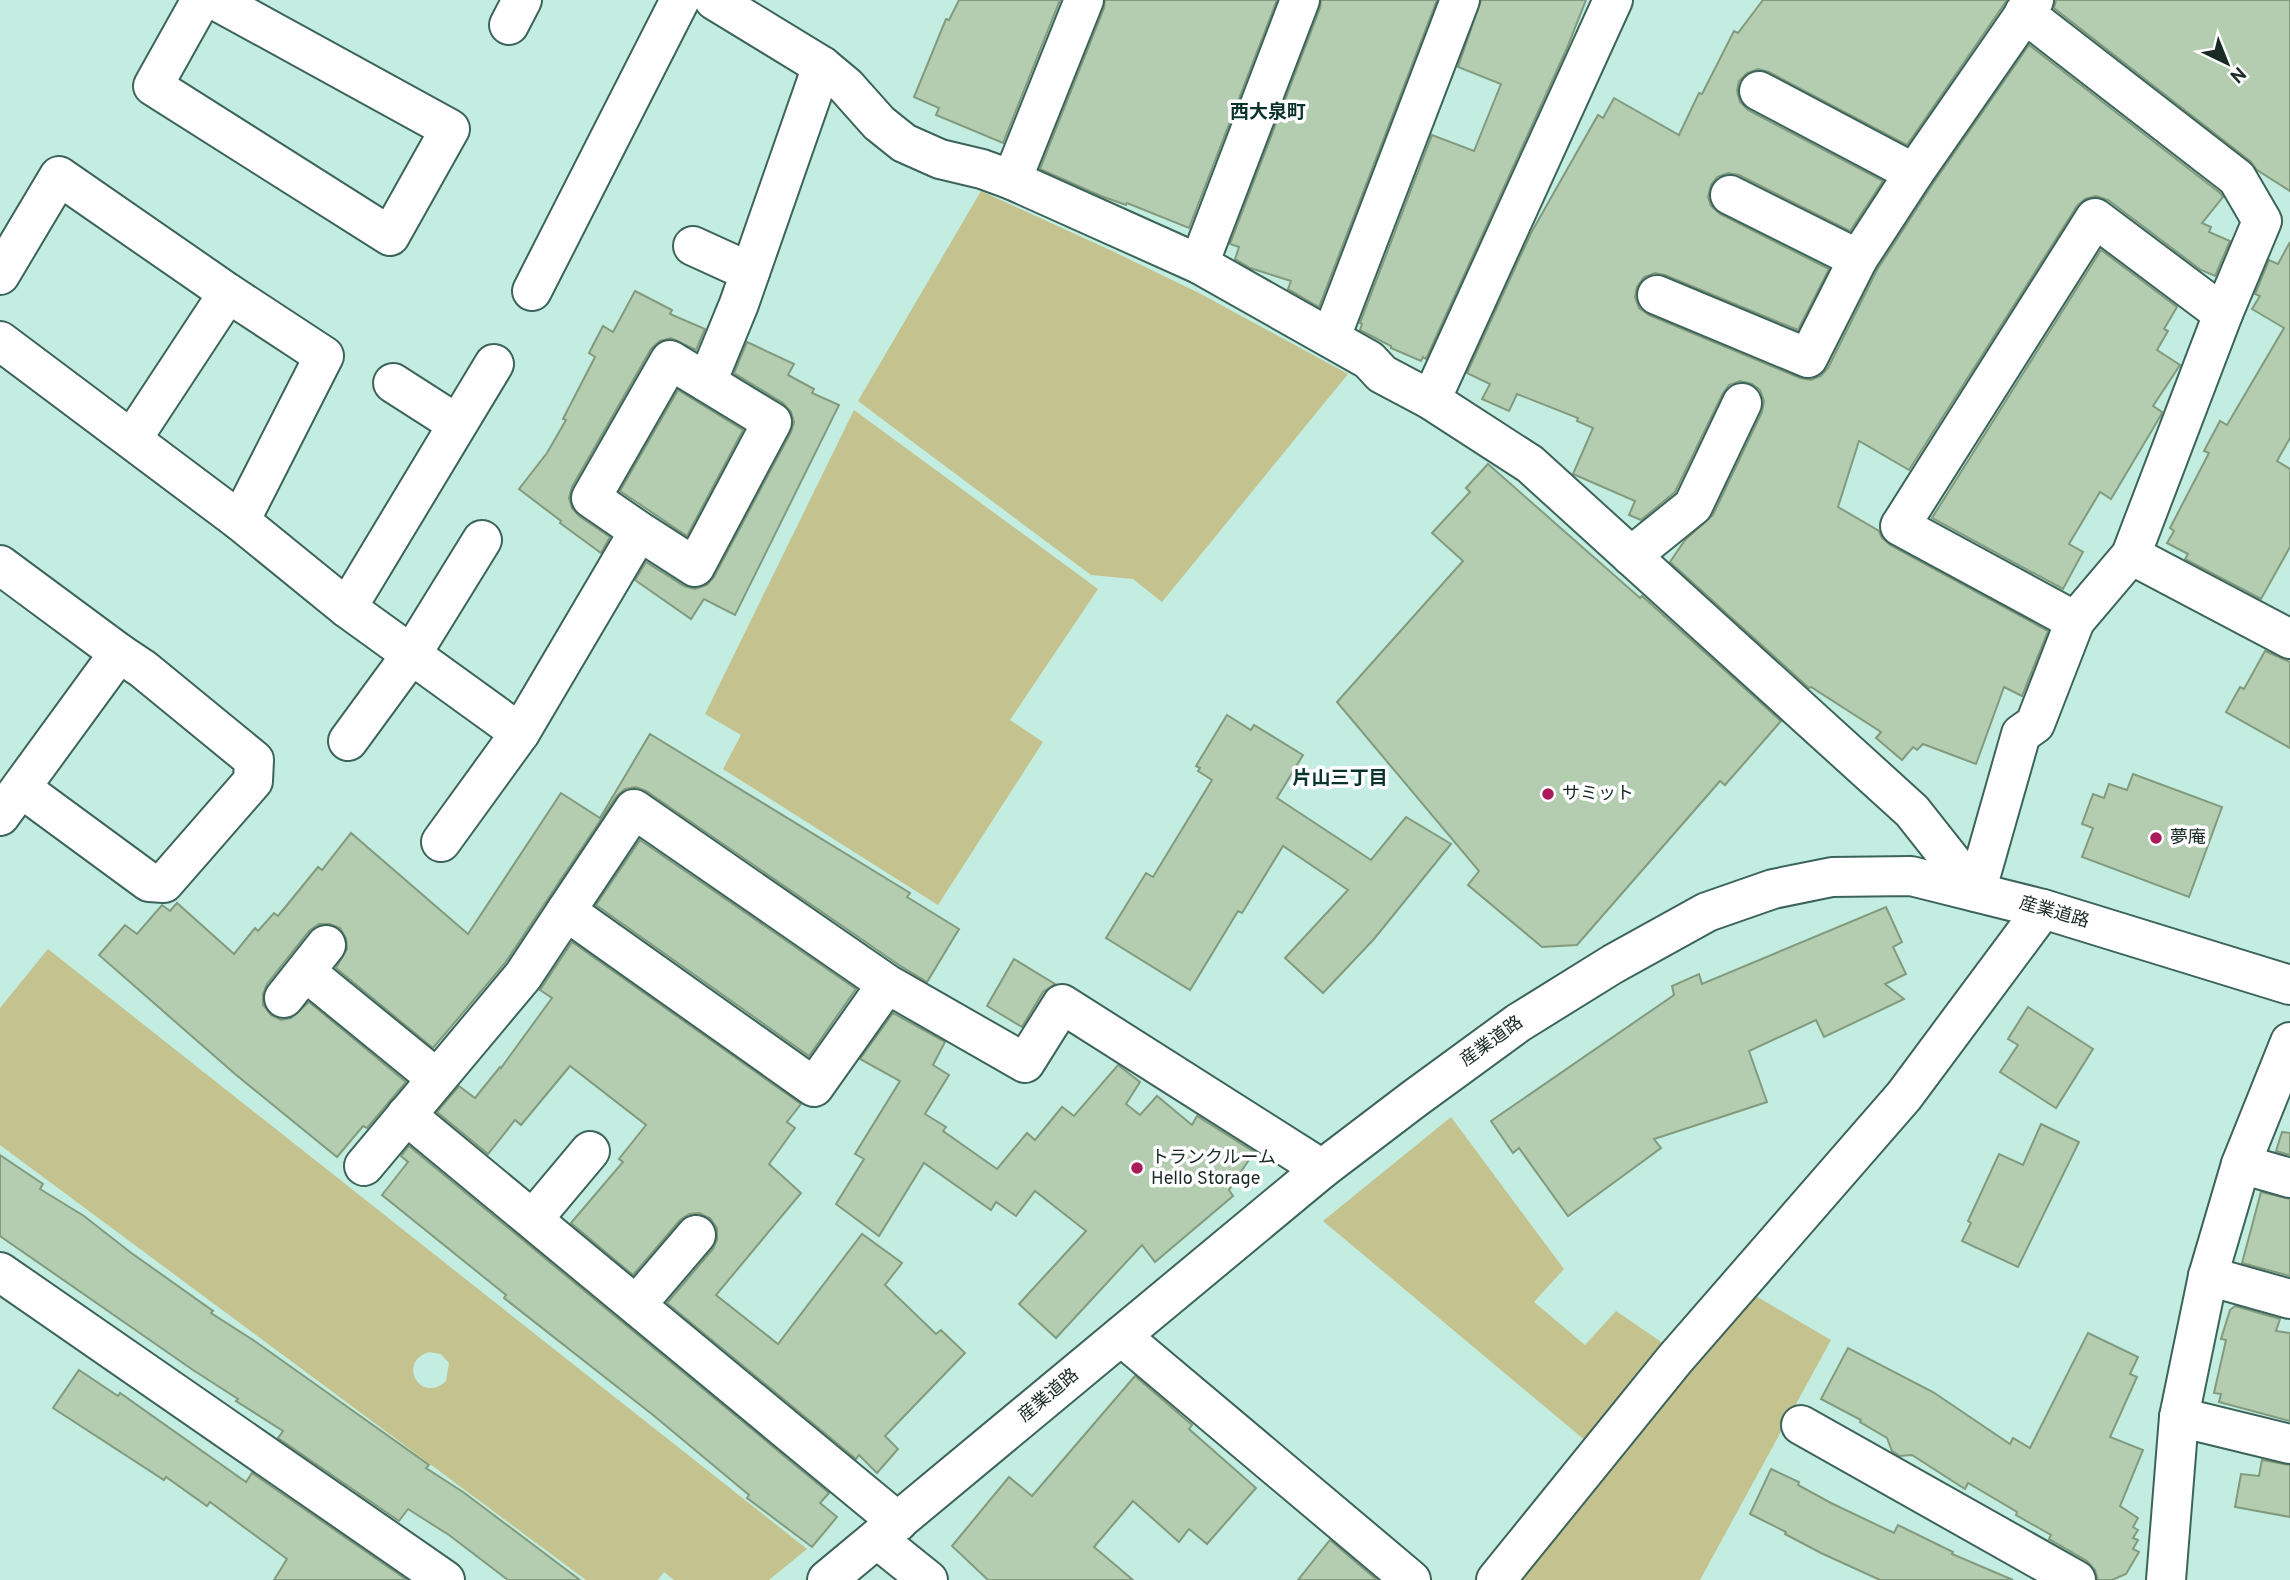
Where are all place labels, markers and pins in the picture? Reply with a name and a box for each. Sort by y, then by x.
place label: サミット [1562,783,1634,806]
marker: サミット [1540,786,1556,802]
place label: 夢庵 [2170,827,2206,850]
marker: 夢庵 [2148,830,2164,846]
place label: トランクルーム Hello Storage [1151,1147,1276,1191]
marker: トランクルーム Hello Storage [1129,1160,1145,1176]

